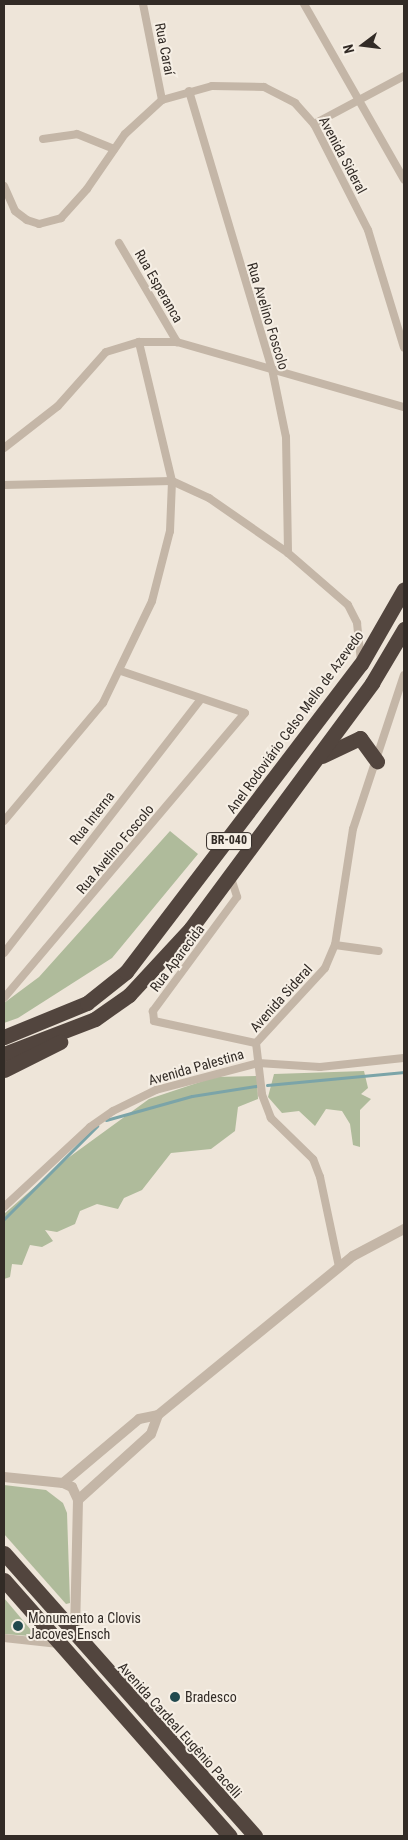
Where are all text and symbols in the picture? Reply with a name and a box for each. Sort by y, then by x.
north arrow [338,20,388,70]
street label: Rua Caraí [152,22,178,76]
text: N [340,43,357,55]
street label: Avenida Sideral [316,114,370,196]
street label: Rua Esperanca [131,246,187,326]
street label: Rua Avelino Foscolo [244,260,292,372]
street label: Anel Rodoviário Celso Mello de Azevedo [223,627,367,817]
street label: Rua Interna [66,788,118,848]
street label: Rua Avelino Foscolo [73,801,157,897]
road number: BR-040 [205,831,253,850]
street label: Rua Aparecida [146,921,208,995]
street label: Avenida Sideral [246,961,316,1035]
street label: Avenida Palestina [146,1045,246,1089]
place label: Monumento a Clovis Jacoves Ensch [28,1610,141,1642]
marker: Monumento a Clovis Jacoves Ensch [12,1620,24,1632]
street label: Avenida Cardeal Eugênio Pacelli [115,1659,245,1801]
place label: Bradesco [185,1689,237,1705]
marker: Bradesco [169,1691,181,1703]

